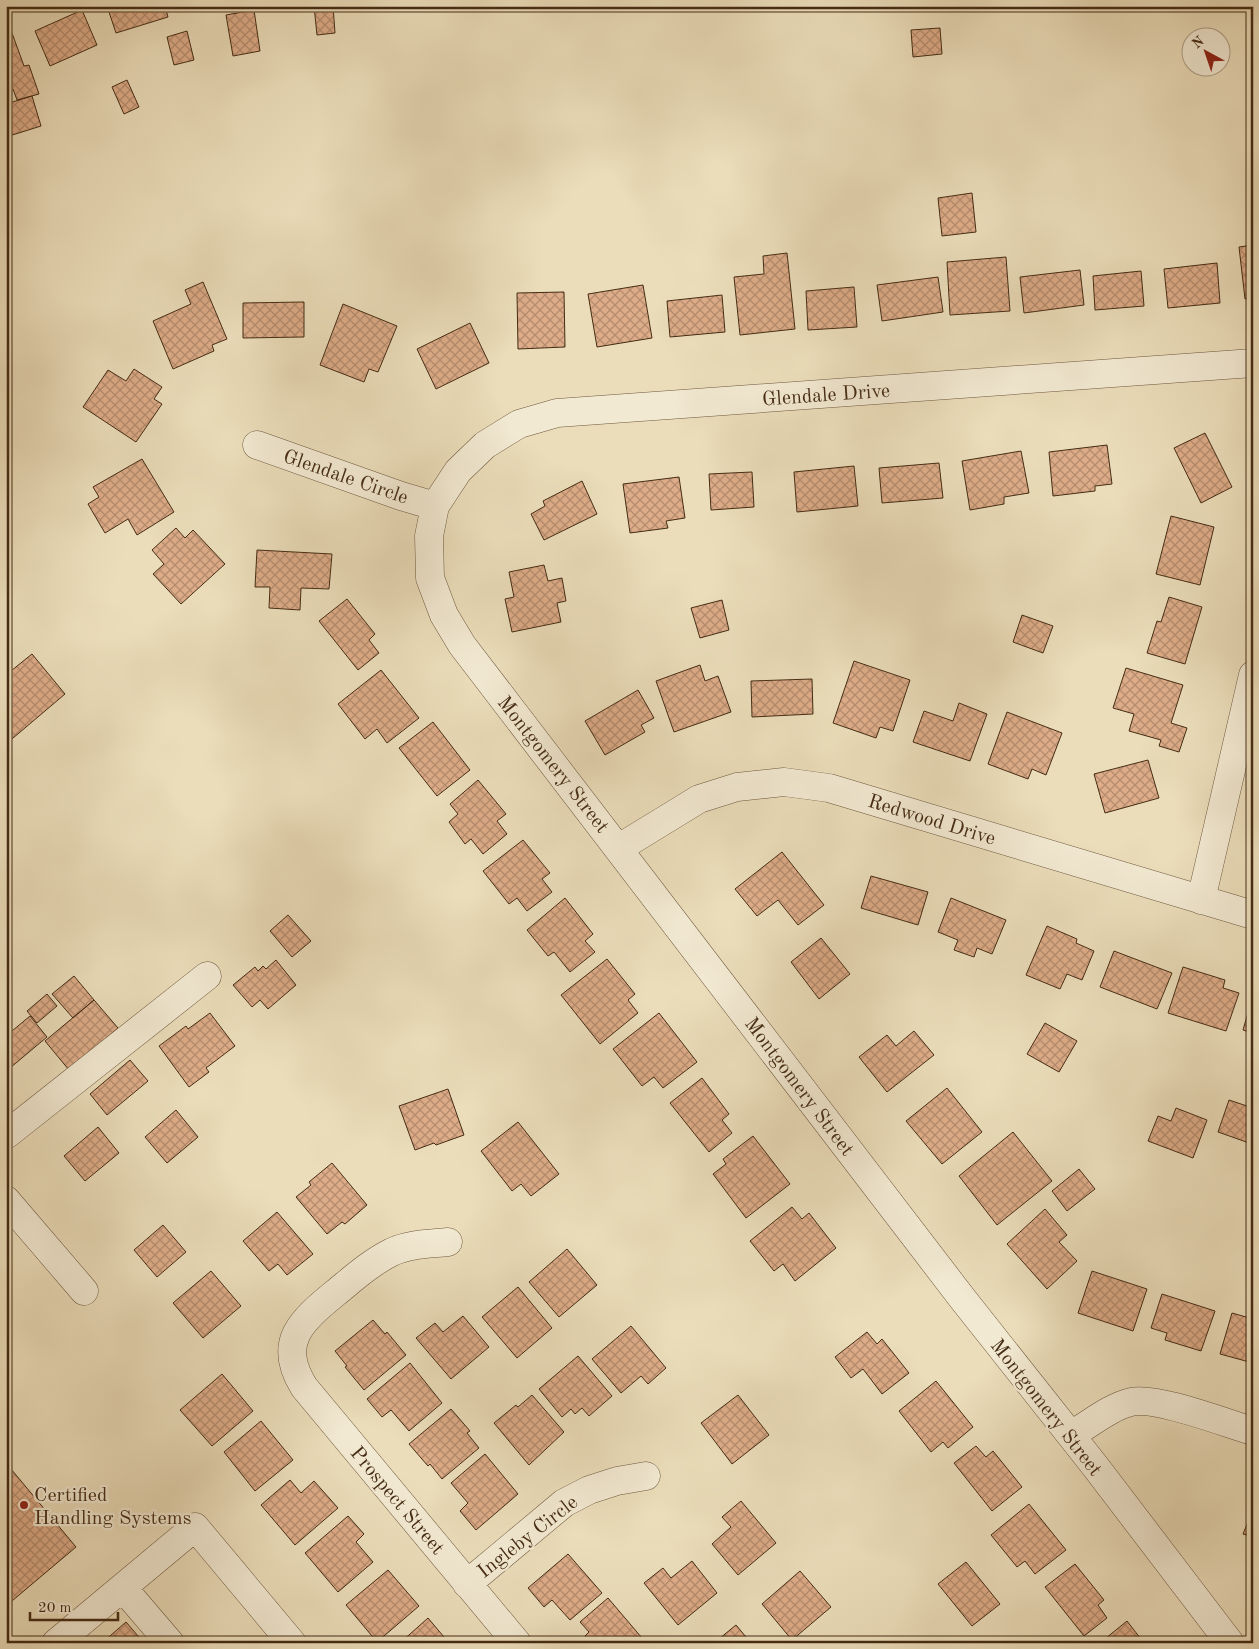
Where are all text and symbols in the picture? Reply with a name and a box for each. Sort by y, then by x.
north arrow [1182,28,1232,78]
text: N [1190,34,1207,52]
street label: Glendale Drive [761,382,891,410]
street label: Glendale Circle [280,447,410,509]
street label: Montgomery Street [493,693,612,837]
street label: Redwood Drive [865,792,998,850]
street label: Montgomery Street [740,1014,857,1160]
street label: Montgomery Street [986,1336,1105,1480]
street label: Prospect Street [346,1443,447,1559]
place label: Certified Handling Systems [34,1486,191,1529]
street label: Ingleby Circle [474,1492,582,1583]
marker: Certified Handling Systems [18,1499,30,1511]
scale bar [30,1589,118,1621]
text: 20 m [38,1601,72,1616]

